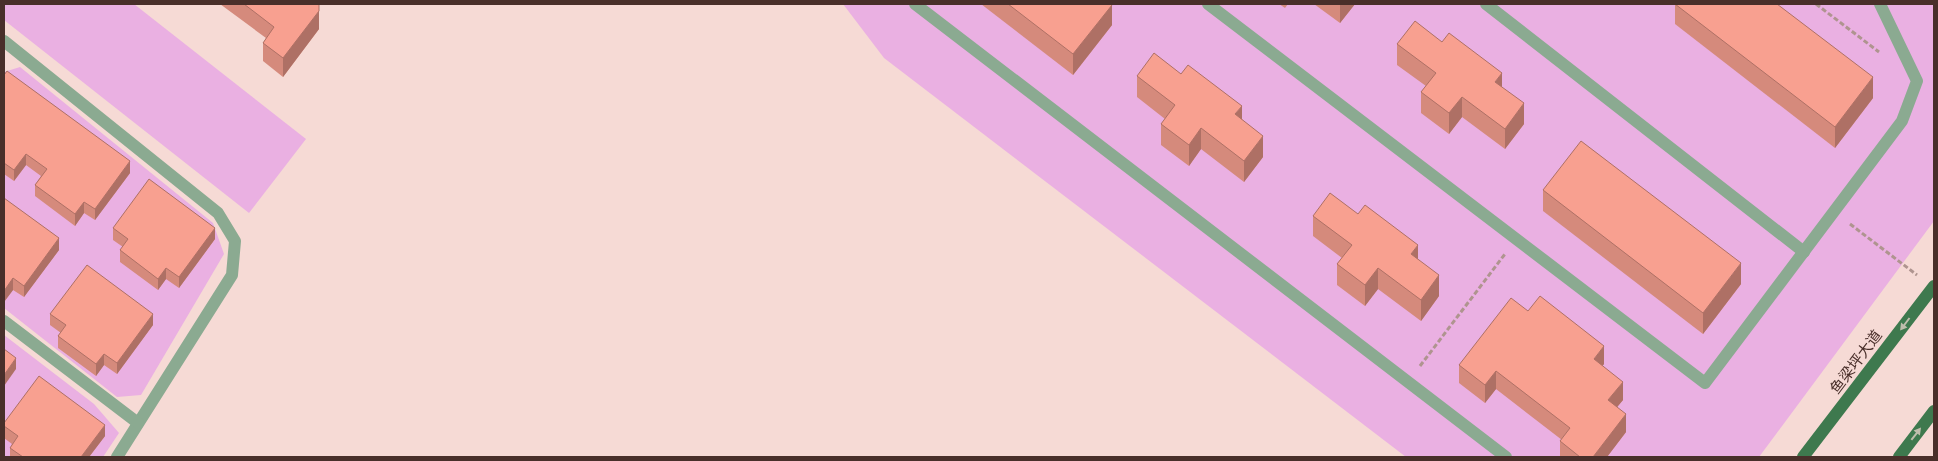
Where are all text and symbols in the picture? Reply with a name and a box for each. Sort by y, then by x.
one-way arrow [1899,317,1910,330]
street label: 鱼梁坪大道 [1823,324,1887,398]
one-way arrow [1911,428,1922,441]

